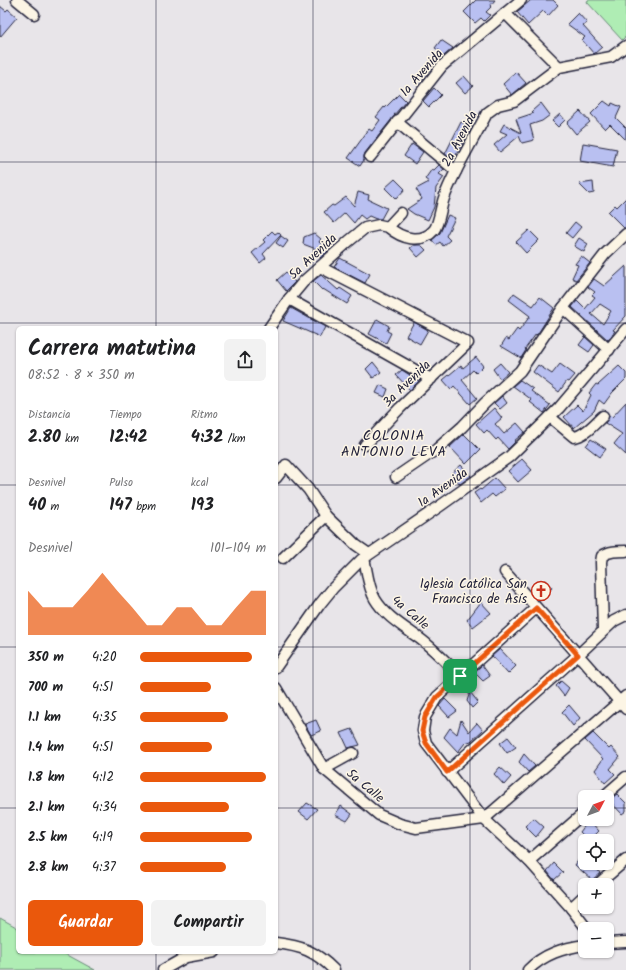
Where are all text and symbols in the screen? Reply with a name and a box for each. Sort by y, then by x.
street label: 1a Avenida [395,45,449,101]
street label: 2a Avenida [436,107,484,171]
street label: 5a Avenida [284,229,342,285]
text: Carrera matutina [28,332,196,367]
button: share [224,339,266,381]
street label: 3a Avenida [378,355,436,413]
text: 08:52 · 8 × 350 m [28,365,135,386]
text: Distancia [28,406,70,424]
text: Tiempo [109,406,142,424]
text: Ritmo [191,406,218,424]
text: 2.80 [28,424,61,451]
text: 12:42 [109,424,148,451]
text: 4:32 [191,424,223,451]
district label: COLONIA ANTONIO LEVA [341,425,447,463]
text: km [61,430,79,448]
text: /km [223,430,246,448]
street label: 1a Avenida [414,463,472,513]
text: Desnivel [28,474,66,492]
text: Pulso [109,474,133,492]
text: kcal [191,474,209,492]
text: 40 [28,492,46,519]
text: 147 [109,492,132,519]
text: 193 [191,492,214,519]
text: m [46,498,59,516]
text: bpm [132,498,156,516]
text: Desnivel [28,538,72,559]
text: 101–104 m [210,538,266,559]
place label: Iglesia Católica San Francisco de Asís [420,574,527,610]
church icon: Iglesia Católica San Francisco de Asís [530,580,552,602]
street label: 4a Calle [386,591,434,635]
text: 350 m [28,647,64,668]
text: 4:20 [92,647,116,668]
pin [443,659,477,693]
icon: arrive [449,665,471,687]
text: 700 m [28,677,63,698]
text: 4:51 [92,677,113,698]
text: 1.1 km [28,707,61,728]
text: 4:35 [92,707,117,728]
text: 1.4 km [28,737,64,758]
text: 4:51 [92,737,113,758]
street label: 5a Calle [341,764,389,808]
text: 1.8 km [28,767,65,788]
text: 4:12 [92,767,114,788]
north arrow [578,790,614,826]
map controls [578,790,614,958]
text: 2.1 km [28,797,65,818]
text: 4:34 [92,797,117,818]
text: 2.5 km [28,827,67,848]
text: 4:19 [92,827,113,848]
button: locate [578,834,614,870]
text: 2.8 km [28,857,68,878]
text: 4:37 [92,857,116,878]
button: + [578,878,614,914]
button: Guardar [28,900,143,946]
button: Compartir [151,900,266,946]
button: − [578,922,614,958]

